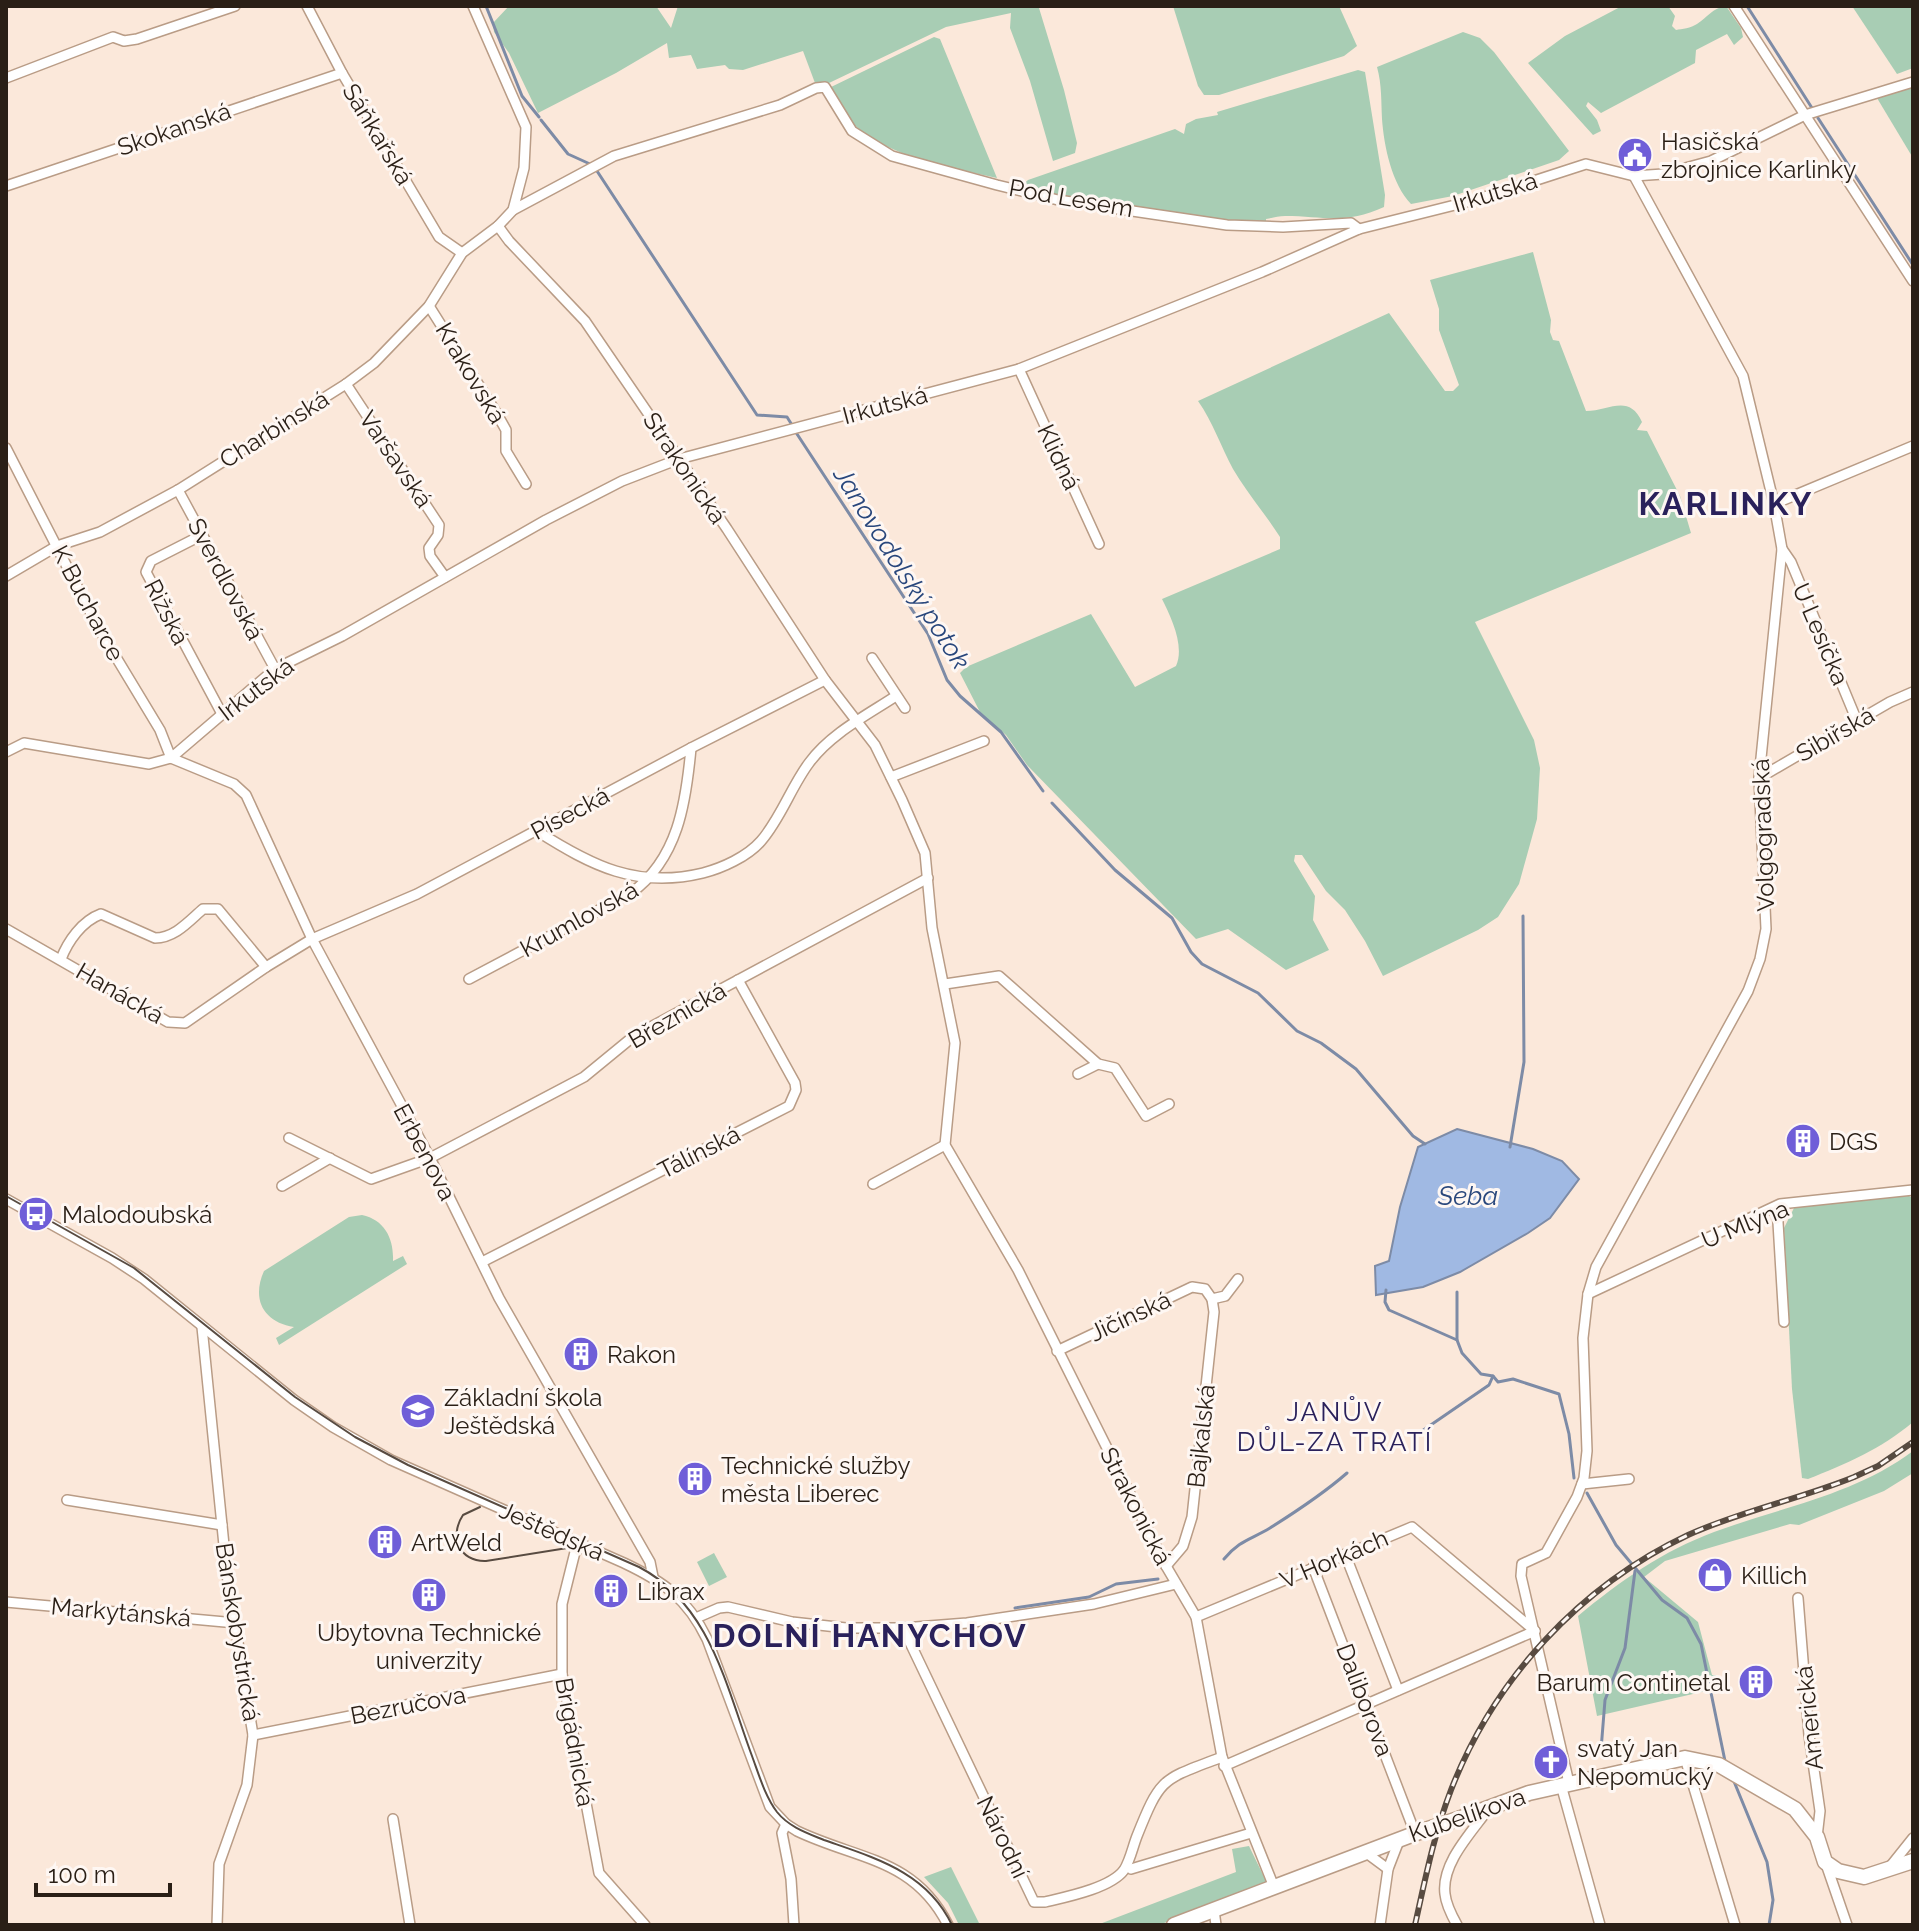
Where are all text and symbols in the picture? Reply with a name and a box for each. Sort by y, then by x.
street label: Sáňkařská [336,78,420,190]
street label: Skokanská [113,96,235,162]
place label: Hasičská zbrojnice Karlinky [1661,127,1856,184]
public building icon: Hasičská zbrojnice Karlinky [1616,136,1654,174]
street label: Irkutská [1449,165,1541,219]
street label: Pod Lesem [1007,173,1135,223]
street label: Krakovská [430,317,512,429]
street label: Irkutská [839,380,931,430]
street label: Charbinská [214,384,334,474]
street label: Varšavská [353,405,439,513]
street label: Strakonická [637,407,733,529]
street label: Klidná [1031,420,1087,494]
water label: Janovodolský potok [827,461,976,675]
district label: KARLINKY [1639,485,1813,522]
street label: Sverdlovská [182,513,270,645]
street label: K Bucharce [45,540,131,666]
street label: Rižská [138,574,196,650]
street label: U Lesíčka [1787,579,1855,689]
street label: Irkutská [213,651,299,727]
street label: Sibiřská [1791,700,1879,768]
street label: Volgogradská [1746,758,1780,912]
street label: Písecká [526,780,614,846]
street label: Krumlovská [515,875,643,963]
street label: Hanácká [71,956,169,1030]
street label: Březnická [623,975,731,1055]
street label: Erbenova [388,1099,462,1205]
street label: Tálínská [653,1119,745,1185]
building icon: DGS [1784,1122,1822,1160]
place label: DGS [1829,1127,1878,1156]
water label: Seba [1437,1181,1498,1211]
street label: U Mlýna [1697,1193,1793,1255]
bus stop icon: Malodoubská [17,1195,55,1233]
place label: Malodoubská [62,1200,212,1229]
street label: Jičínská [1085,1285,1175,1347]
building icon: Rakon [562,1335,600,1373]
place label: Rakon [607,1340,676,1369]
place label: Základní škola Ještědská [444,1383,602,1440]
street label: Bajkalská [1181,1383,1221,1489]
school or university icon: Základní škola Ještědská [399,1392,437,1430]
district label: JANŮV DŮL-ZA TRATÍ [1237,1396,1433,1457]
street label: Strakonická [1094,1442,1178,1570]
place label: Technické služby města Liberec [721,1451,910,1508]
building icon: Technické služby města Liberec [676,1460,714,1498]
street label: Ještědská [495,1495,609,1567]
building icon: ArtWeld [366,1523,404,1561]
street label: V Horkách [1276,1523,1392,1595]
place label: ArtWeld [411,1528,502,1557]
street label: Bánskobystrická [210,1541,266,1723]
shop icon: Killich [1696,1556,1734,1594]
place label: Killich [1741,1561,1807,1590]
building icon: Librax [592,1572,630,1610]
building icon: Ubytovna Technické univerzity [410,1576,448,1614]
place label: Librax [637,1577,705,1606]
street label: Markytánská [50,1591,192,1633]
district label: DOLNÍ HANYCHOV [712,1617,1028,1654]
place label: Ubytovna Technické univerzity [317,1618,541,1675]
street label: Daliborova [1330,1640,1400,1760]
building icon: Barum Continetal [1737,1663,1775,1701]
street label: Americká [1789,1664,1829,1772]
place label: Barum Continetal [1537,1668,1730,1697]
street label: Brigádnická [549,1675,601,1809]
street label: Bezručova [348,1680,468,1730]
place label: svatý Jan Nepomucký [1577,1734,1714,1791]
church icon: svatý Jan Nepomucký [1532,1743,1570,1781]
street label: Kubelíkova [1405,1782,1529,1848]
street label: Národní [971,1791,1036,1884]
scale bar [36,1847,170,1897]
text: 100 m [48,1860,116,1889]

